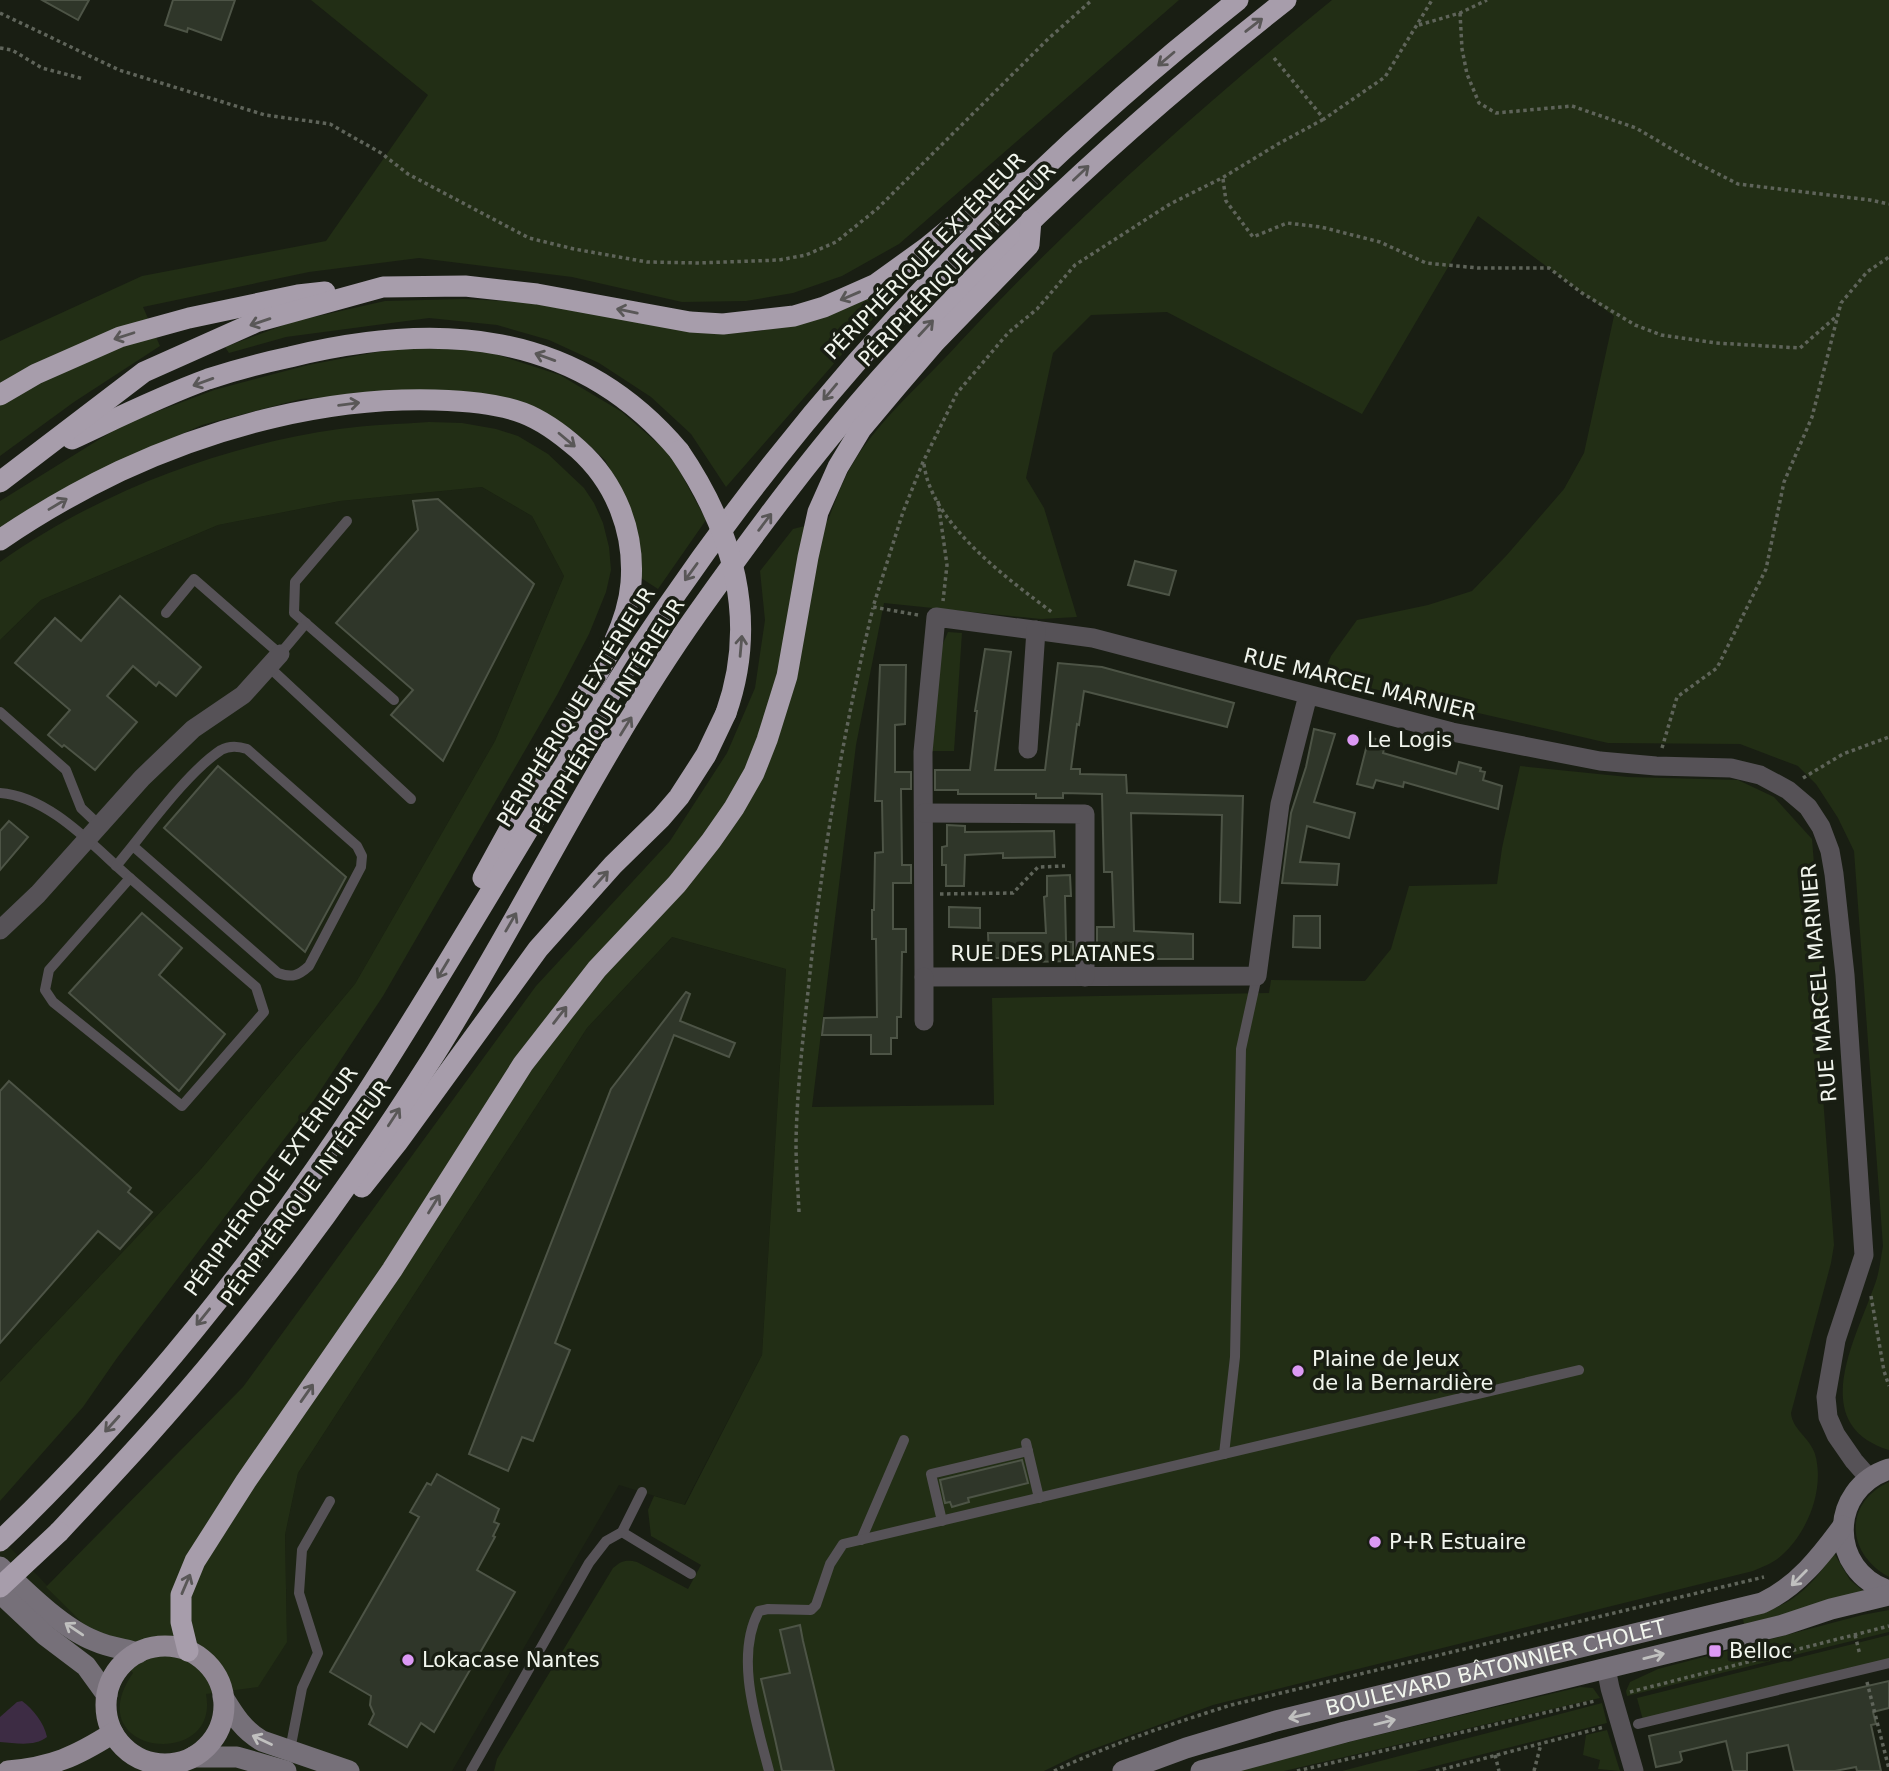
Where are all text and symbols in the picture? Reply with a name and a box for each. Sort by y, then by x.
one-way arrow [1244,18,1262,33]
one-way arrow [1158,51,1176,67]
street label: PÉRIPHÉRIQUE EXTÉRIEUR [819,147,1030,364]
street label: PÉRIPHÉRIQUE INTÉRIEUR [853,158,1060,372]
one-way arrow [1072,165,1090,181]
one-way arrow [839,290,861,303]
one-way arrow [616,304,639,318]
one-way arrow [249,317,271,329]
one-way arrow [918,319,934,337]
one-way arrow [114,331,136,344]
one-way arrow [535,350,557,362]
one-way arrow [192,376,214,389]
one-way arrow [822,382,838,400]
one-way arrow [337,398,360,411]
one-way arrow [558,432,576,448]
one-way arrow [47,497,67,511]
one-way arrow [758,513,772,532]
one-way arrow [684,562,699,581]
street label: PÉRIPHÉRIQUE EXTÉRIEUR [491,582,660,831]
street label: PÉRIPHÉRIQUE INTÉRIEUR [524,593,690,838]
one-way arrow [734,635,747,658]
street label: RUE MARCEL MARNIER [1241,643,1479,725]
one-way arrow [619,716,633,736]
place label: Le Logis [1367,728,1452,752]
marker: Le Logis [1345,732,1361,748]
street label: RUE MARCEL MARNIER [1797,863,1841,1103]
one-way arrow [593,870,609,888]
one-way arrow [505,913,519,933]
street label: RUE DES PLATANES [951,942,1155,966]
one-way arrow [436,958,450,978]
one-way arrow [552,1006,567,1024]
street label: PÉRIPHÉRIQUE EXTÉRIEUR [179,1061,363,1301]
street label: PÉRIPHÉRIQUE INTÉRIEUR [215,1075,396,1311]
one-way arrow [386,1108,401,1127]
one-way arrow [427,1194,441,1214]
one-way arrow [195,1307,211,1325]
place label: Plaine de Jeux de la Bernardière [1312,1347,1494,1395]
marker: Plaine de Jeux de la Bernardière [1290,1363,1306,1379]
one-way arrow [300,1383,314,1403]
one-way arrow [103,1415,120,1432]
place label: P+R Estuaire [1389,1530,1526,1554]
marker: P+R Estuaire [1367,1534,1383,1550]
one-way arrow [1790,1569,1807,1586]
one-way arrow [180,1574,193,1596]
street label: BOULEVARD BÂTONNIER CHOLET [1323,1615,1668,1721]
one-way arrow [65,1622,85,1636]
place label: Belloc [1729,1639,1792,1663]
marker: Belloc [1707,1643,1723,1659]
place label: Lokacase Nantes [422,1648,600,1672]
one-way arrow [1642,1649,1664,1662]
marker: Lokacase Nantes [400,1652,416,1668]
one-way arrow [1288,1710,1311,1723]
one-way arrow [1373,1715,1396,1728]
one-way arrow [252,1732,273,1746]

